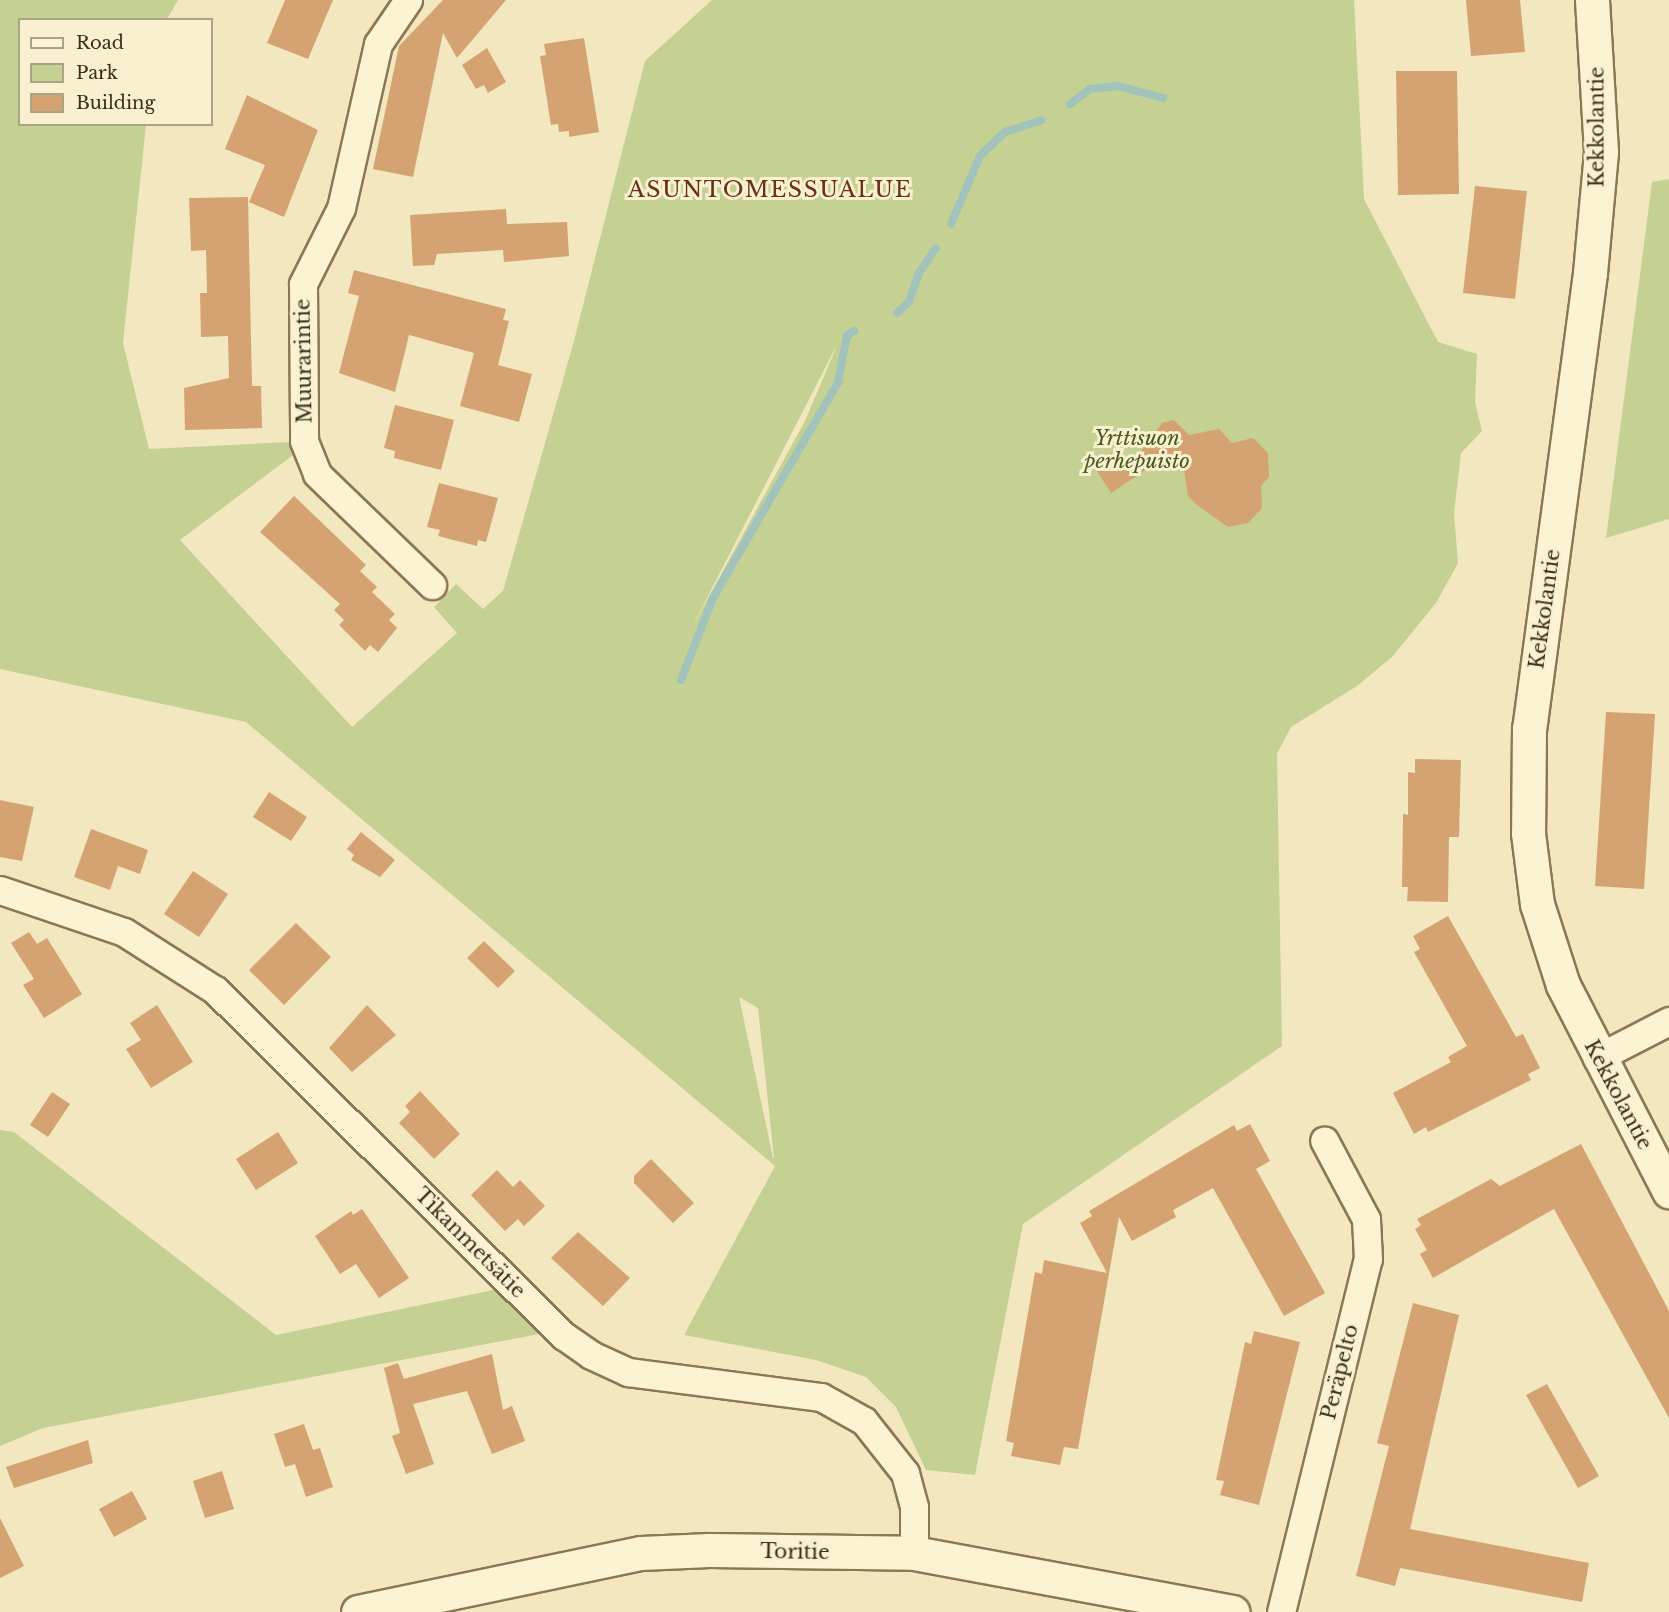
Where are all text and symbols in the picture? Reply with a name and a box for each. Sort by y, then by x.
legend [18,18,213,126]
text: Road [76,32,124,54]
text: Park [76,62,118,84]
street label: Kekkolantie [1585,67,1609,187]
text: Building [76,92,155,114]
district label: ASUNTOMESSUALUE [628,177,912,203]
street label: Muurarintie [291,298,317,424]
park label: Yrttisuon perhepuisto [1084,427,1190,474]
street label: Kekkolantie [1525,548,1565,670]
street label: Kekkolantie [1579,1036,1657,1154]
street label: Tikanmetsätie [410,1183,530,1303]
street label: Peräpelto [1317,1322,1363,1422]
street label: Toritie [760,1539,830,1565]

